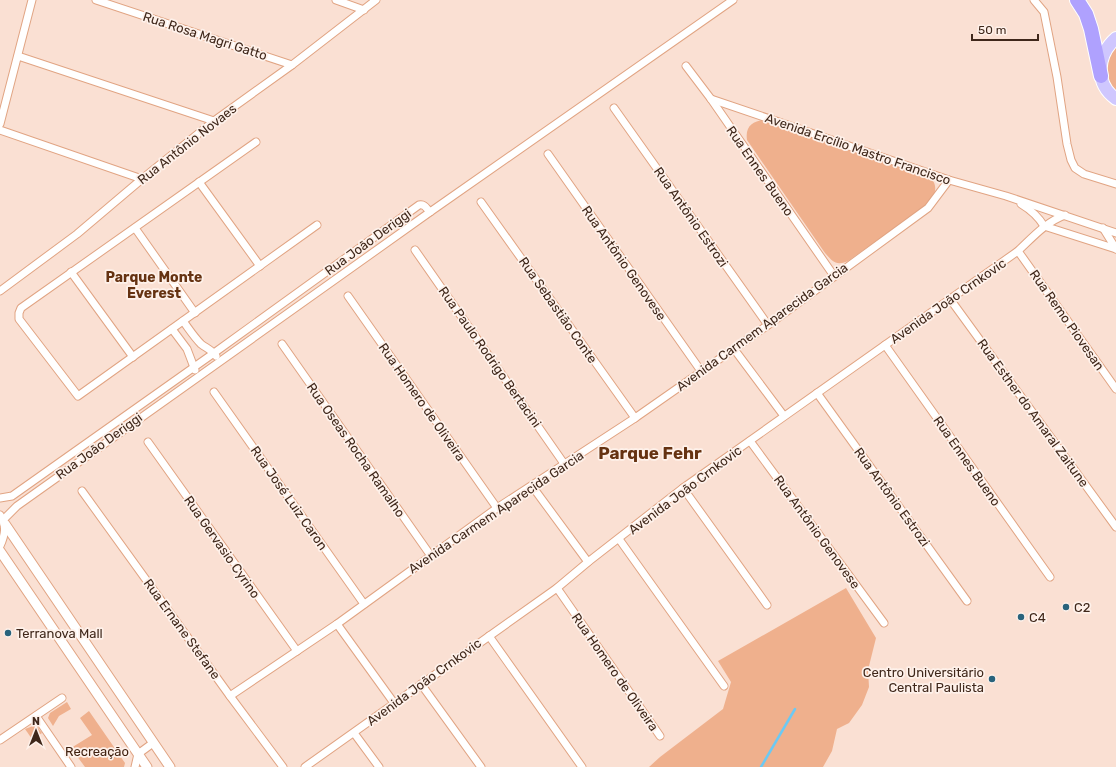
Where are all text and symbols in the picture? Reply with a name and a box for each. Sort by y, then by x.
street label: Rua Rosa Magri Gatto [141,9,269,64]
scale bar [972,16,1038,42]
text: 50 m [978,23,1006,37]
street label: Rua Antônio Novaes [135,101,240,187]
street label: Avenida Ercílio Mastro Francisco [763,110,953,188]
street label: Rua Ennes Bueno [723,123,797,219]
street label: Rua Antônio Estrozi [651,164,731,270]
street label: Rua Antônio Genovese [579,203,669,323]
street label: Rua João Deriggi [322,206,415,279]
street label: Rua Sebastião Conte [516,254,600,366]
street label: Avenida João Crnkovic [887,255,1009,347]
street label: Avenida Carmem Aparecida Garcia [673,260,851,394]
street label: Rua Remo Piovesan [1027,267,1107,373]
district label: Parque Monte Everest [106,269,202,302]
street label: Rua Paulo Rodrigo Bertacini [435,284,544,431]
street label: Rua Esther do Amaral Zaitune [974,336,1092,490]
street label: Rua Homero de Oliveira [376,340,468,464]
street label: Rua Oseas Rocha Ramalho [304,380,408,520]
street label: Rua João Deriggi [53,410,146,483]
street label: Rua Ennes Bueno [930,413,1004,509]
street label: Rua José Luiz Caron [247,443,331,553]
district label: Parque Fehr [598,443,702,463]
street label: Avenida João Crnkovic [625,443,745,537]
street label: Rua Antônio Estrozi [851,445,933,549]
street label: Avenida Carmem Aparecida Garcia [406,448,586,576]
street label: Rua Antônio Genovese [771,472,863,592]
street label: Rua Gervasio Cyrino [181,493,263,601]
street label: Rua Ernane Stefane [140,576,224,682]
place label: C2 [1074,600,1090,615]
marker: C2 [1061,602,1071,612]
street label: Rua Homero de Oliveira [569,610,661,734]
place label: C4 [1029,610,1046,625]
marker: C4 [1016,612,1026,622]
place label: Terranova Mall [16,626,103,641]
marker: Terranova Mall [3,628,13,638]
street label: Avenida João Crnkovic [364,635,484,729]
place label: Centro Universitário Central Paulista [863,665,984,695]
marker: Centro Universitário Central Paulista [987,674,997,684]
north arrow [16,711,56,751]
text: N [32,715,40,728]
park label: Recreação [65,744,129,759]

